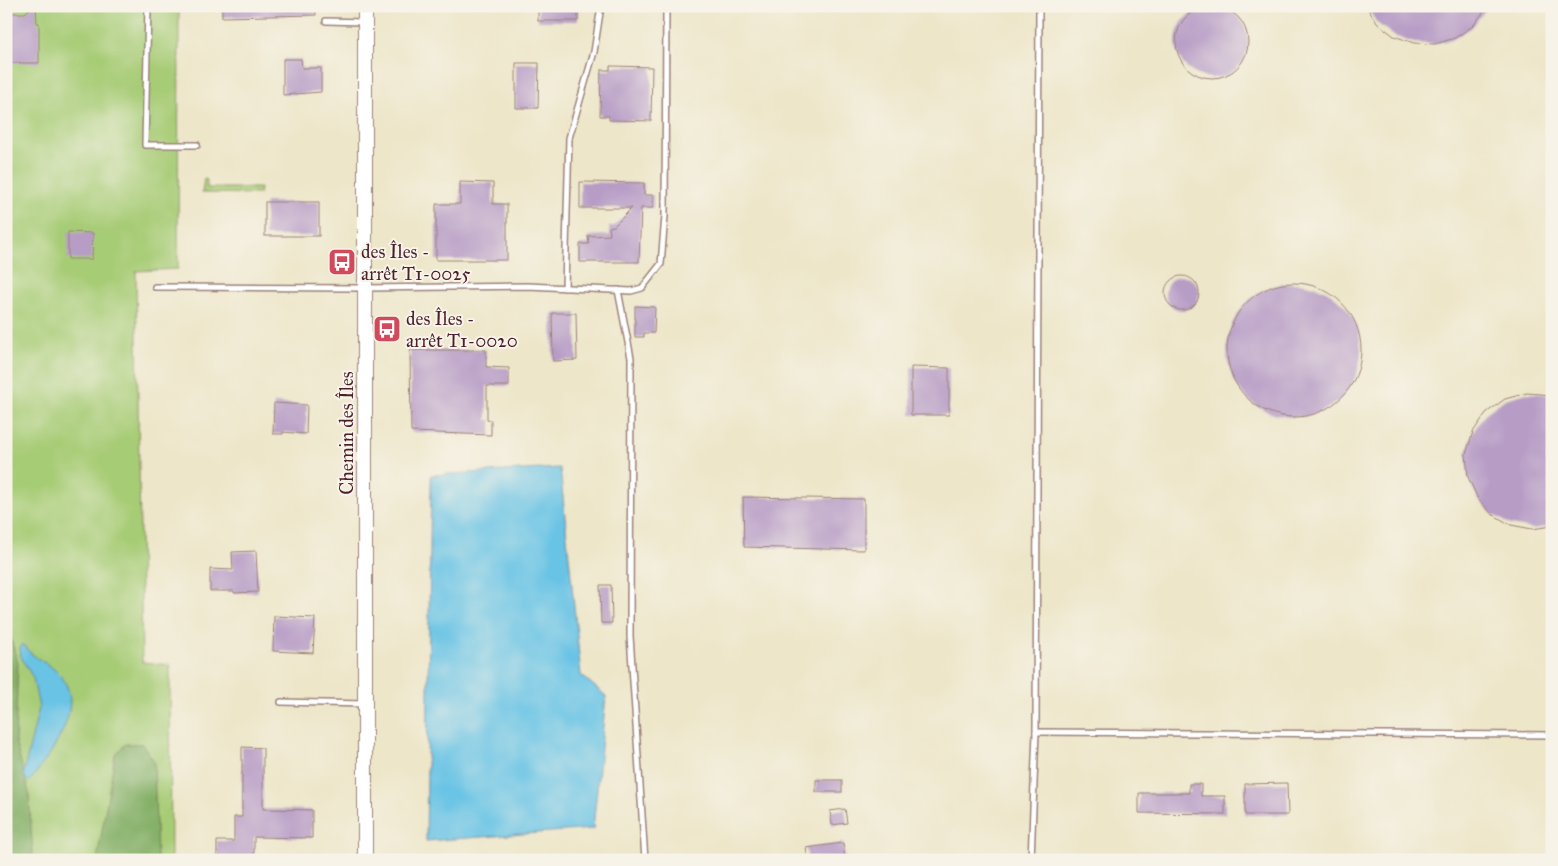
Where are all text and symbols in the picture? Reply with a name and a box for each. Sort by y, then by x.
place label: des Îles - arrêt T1-0025 [361,240,471,285]
bus stop icon: des Îles - arrêt T1-0025 [327,247,357,277]
place label: des Îles - arrêt T1-0020 [406,307,518,352]
bus stop icon: des Îles - arrêt T1-0020 [372,314,402,344]
street label: Chemin des Îles [335,371,358,495]

